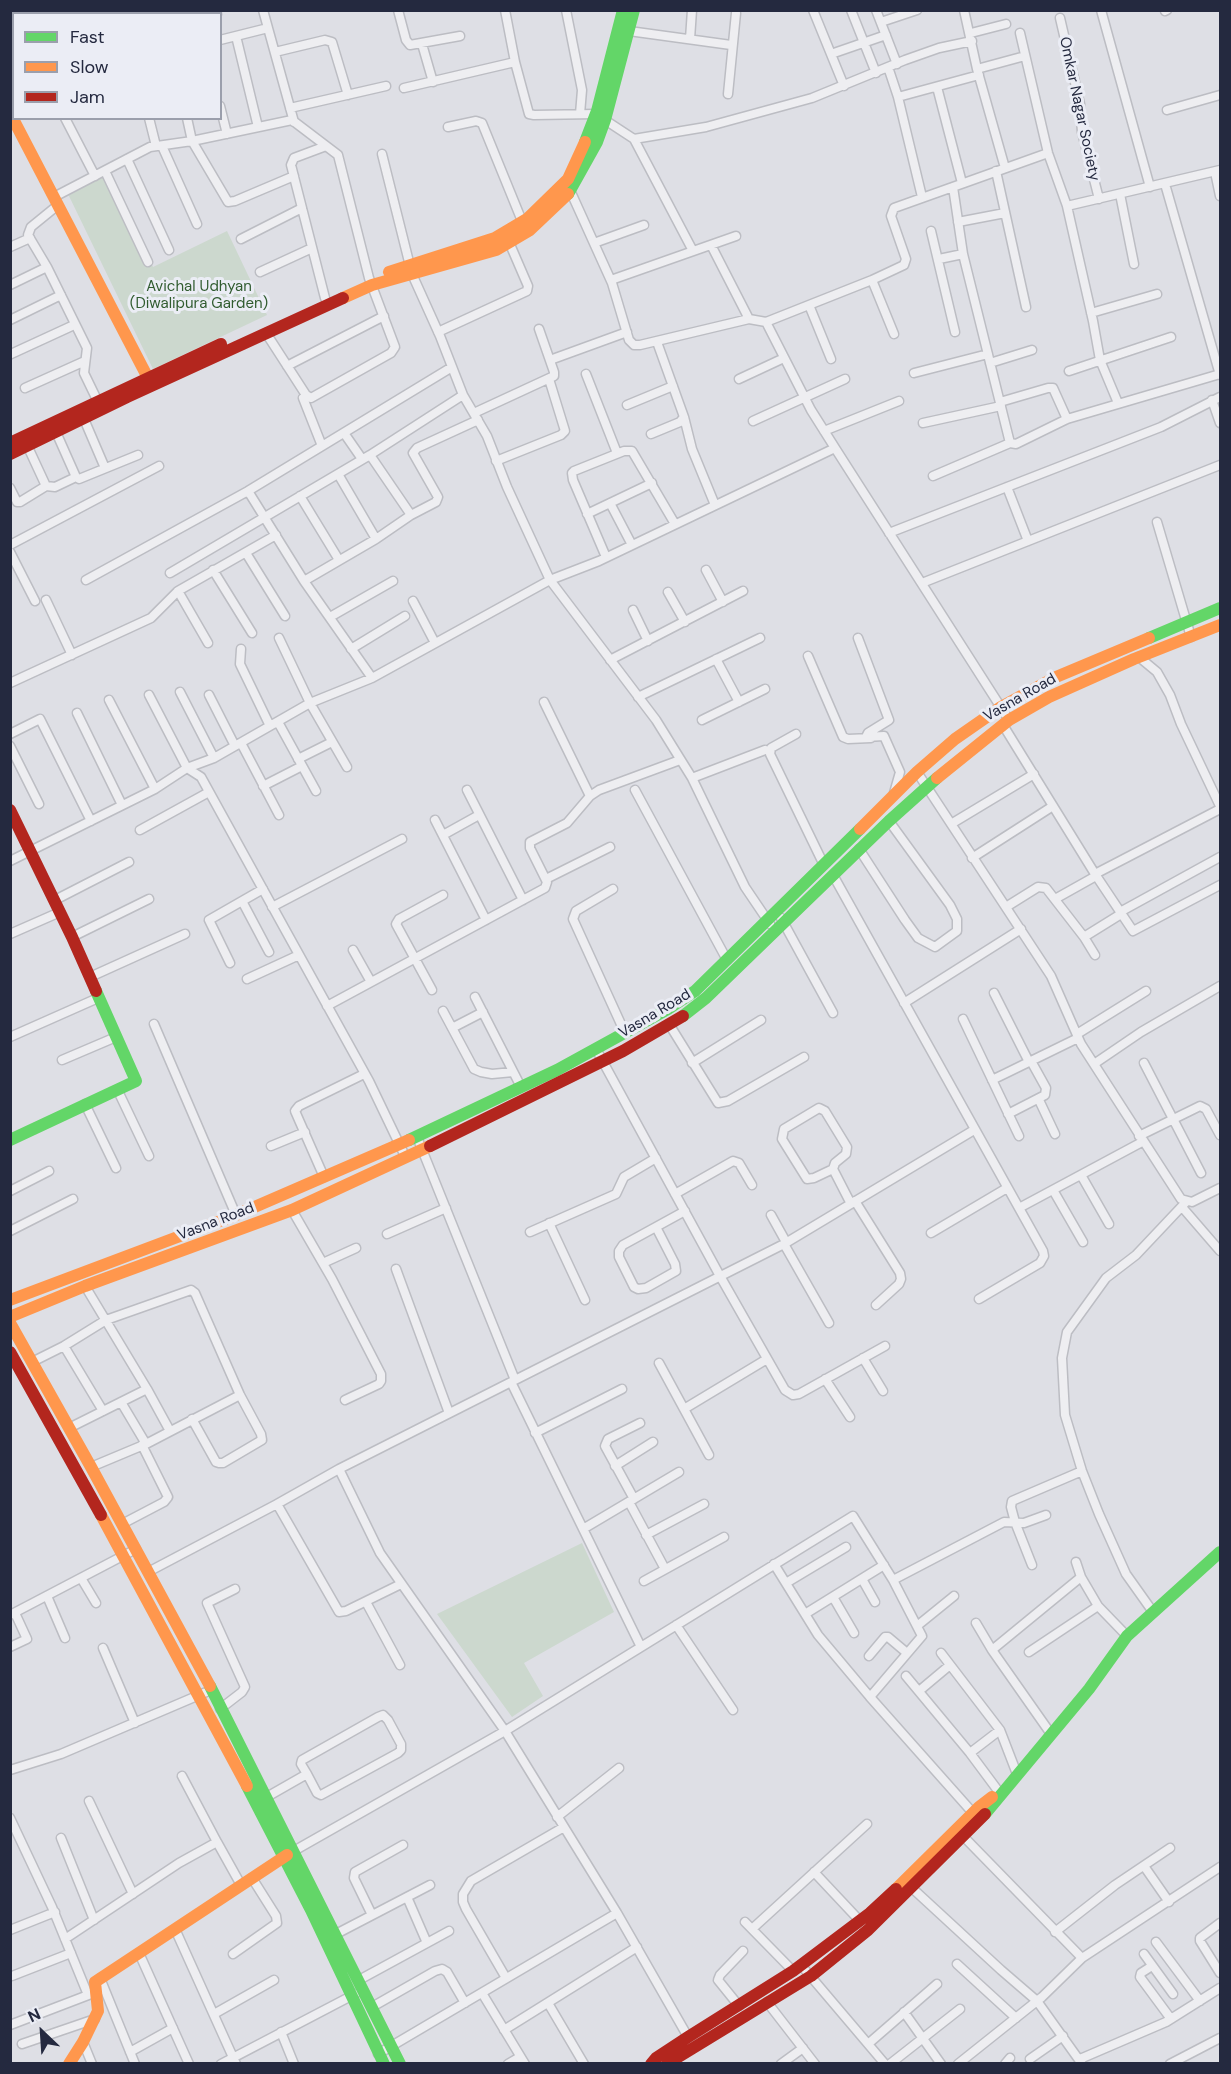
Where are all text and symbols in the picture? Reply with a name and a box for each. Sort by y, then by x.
legend [12,12,222,120]
text: Fast [70,25,105,49]
street label: Omkar Nagar Society [1055,35,1103,183]
text: Slow [70,55,109,79]
text: Jam [70,85,105,109]
park label: Avichal Udhyan (Diwalipura Garden) [130,278,268,313]
street label: Vasna Road [981,670,1059,726]
street label: Vasna Road [616,986,694,1042]
street label: Vasna Road [175,1199,257,1245]
north arrow [12,2002,72,2062]
text: N [24,2003,44,2027]

